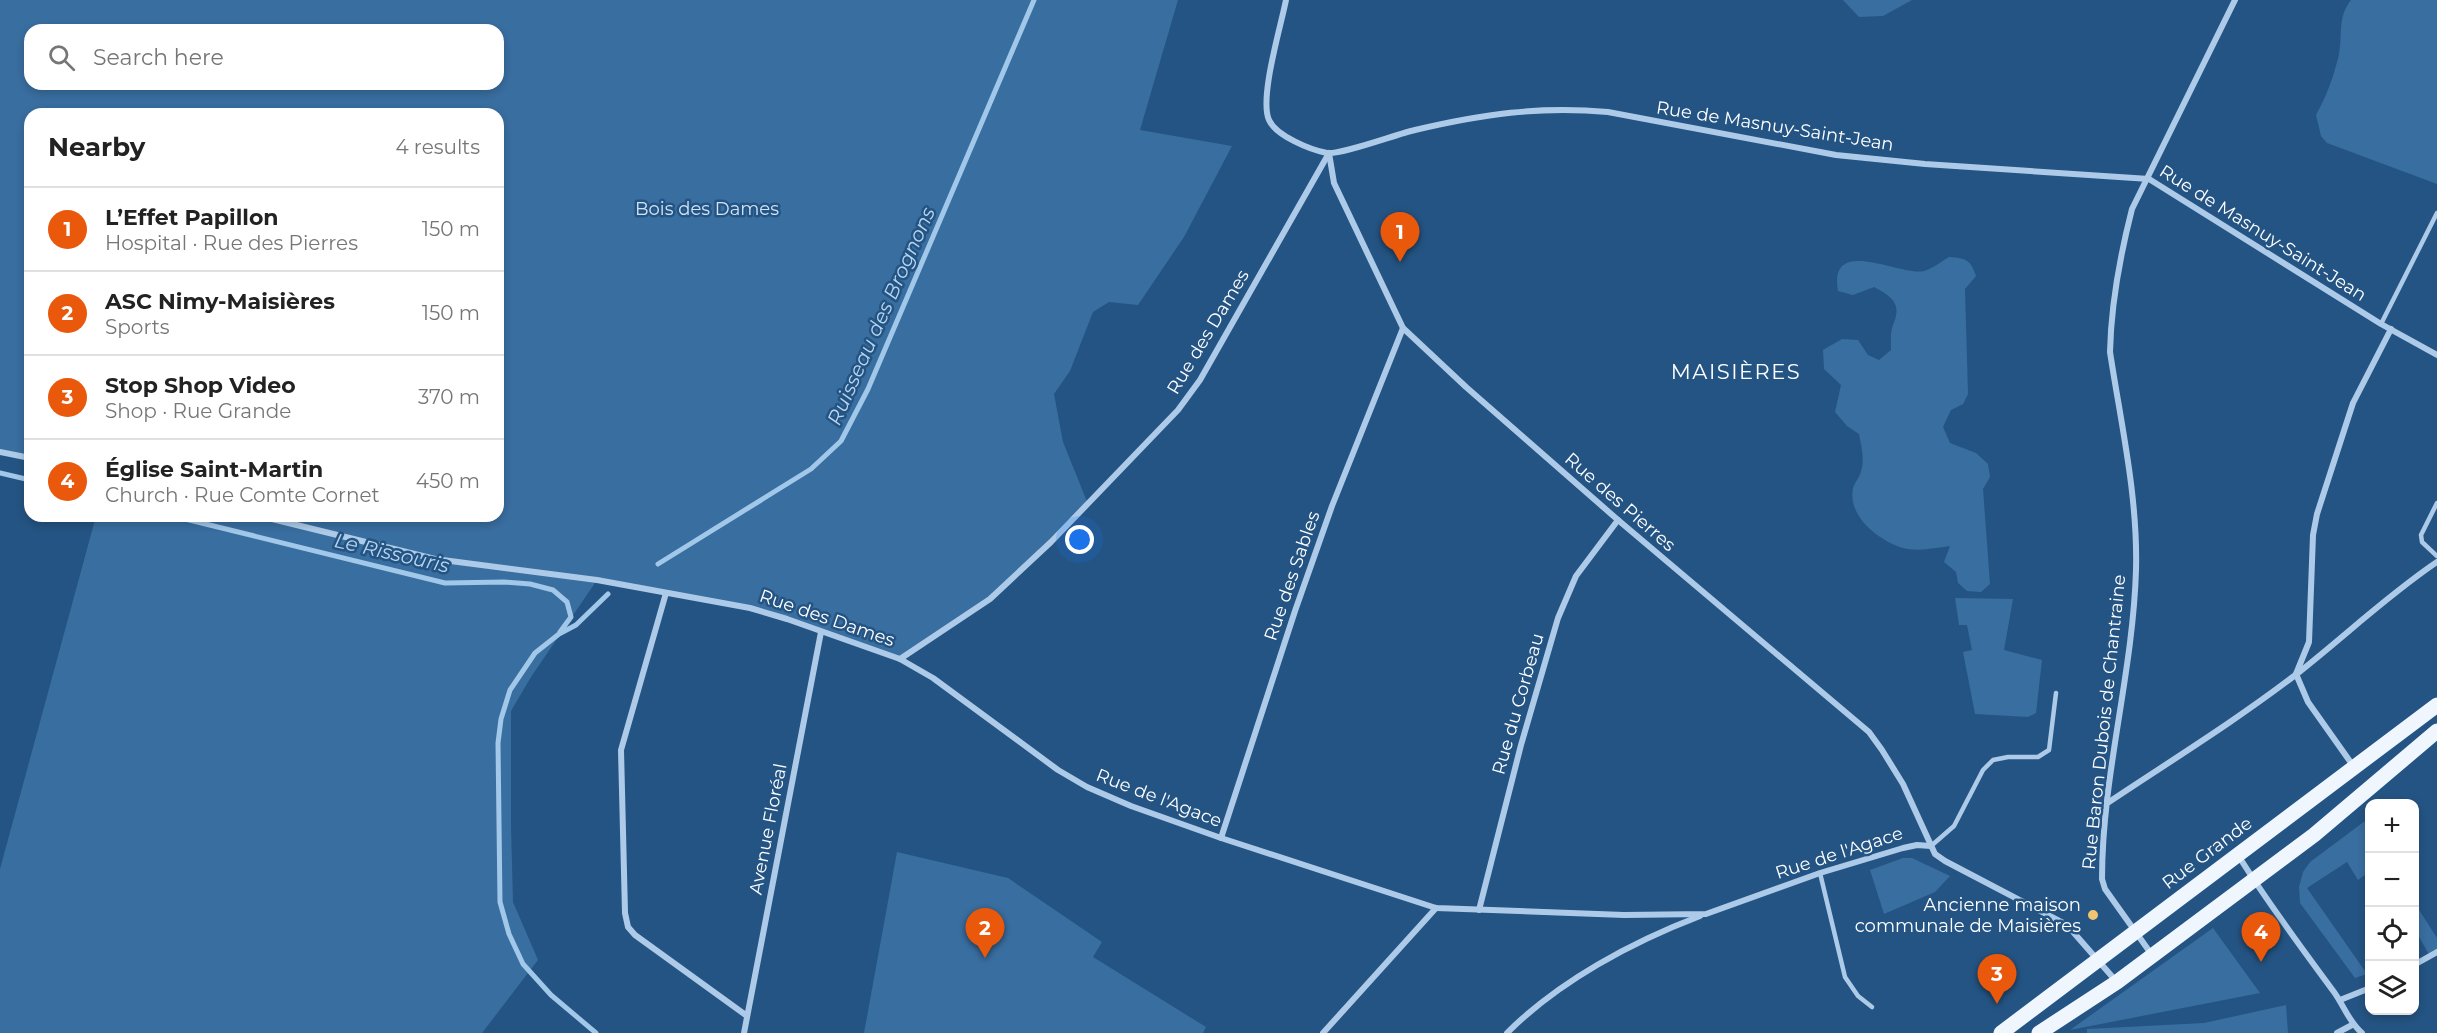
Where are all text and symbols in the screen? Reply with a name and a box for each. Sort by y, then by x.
search box [24,24,504,90]
icon: search [45,41,78,74]
text: Search here [93,44,224,71]
street label: Rue de Masnuy-Saint-Jean [1655,96,1895,156]
text: Nearby [48,131,145,163]
text: 4 results [395,135,480,159]
street label: Rue de Masnuy-Saint-Jean [2155,160,2371,306]
park label: Bois des Dames [635,198,779,220]
water label: Ruisseau des Brognons [822,203,940,429]
text: L’Effet Papillon [105,204,279,231]
pin: 1 [1380,212,1420,262]
text: 1 [64,217,71,241]
text: 150 m [422,217,480,241]
text: Hospital · Rue des Pierres [105,231,358,255]
street label: Rue des Dames [1162,265,1254,398]
text: ASC Nimy-Maisières [105,288,335,315]
text: 2 [62,301,73,325]
text: 150 m [422,301,480,325]
text: Sports [105,315,170,339]
district label: MAISIÈRES [1671,359,1801,384]
text: Stop Shop Video [105,372,296,399]
text: 3 [62,385,73,409]
text: 370 m [418,385,480,409]
text: Shop · Rue Grande [105,399,291,423]
street label: Rue des Pierres [1560,448,1680,556]
text: Église Saint-Martin [105,456,323,483]
text: 4 [61,469,74,493]
text: 450 m [416,469,480,493]
text: Church · Rue Comte Cornet [105,483,380,507]
street label: Rue des Sables [1260,508,1325,644]
your location [1065,525,1094,554]
water label: Le Rissouris [332,528,452,578]
street label: Rue Baron Dubois de Chantraine [2078,573,2130,871]
street label: Rue des Dames [757,585,898,652]
street label: Rue du Corbeau [1487,631,1549,777]
street label: Avenue Floréal [744,762,792,896]
street label: Rue de l'Agace [1093,764,1225,832]
map controls [2365,799,2419,1015]
button: + [2365,799,2419,853]
street label: Rue Grande [2158,812,2256,894]
street label: Rue de l'Agace [1772,822,1906,884]
button: − [2365,853,2419,907]
place label: Ancienne maison communale de Maisières [1855,894,2081,937]
button: locate [2365,907,2419,961]
pin: 2 [966,908,1004,958]
marker: Ancienne maison communale de Maisières [2086,908,2100,922]
pin: 4 [2242,912,2280,962]
pin: 3 [1978,954,2016,1004]
button: layers [2365,961,2419,1015]

